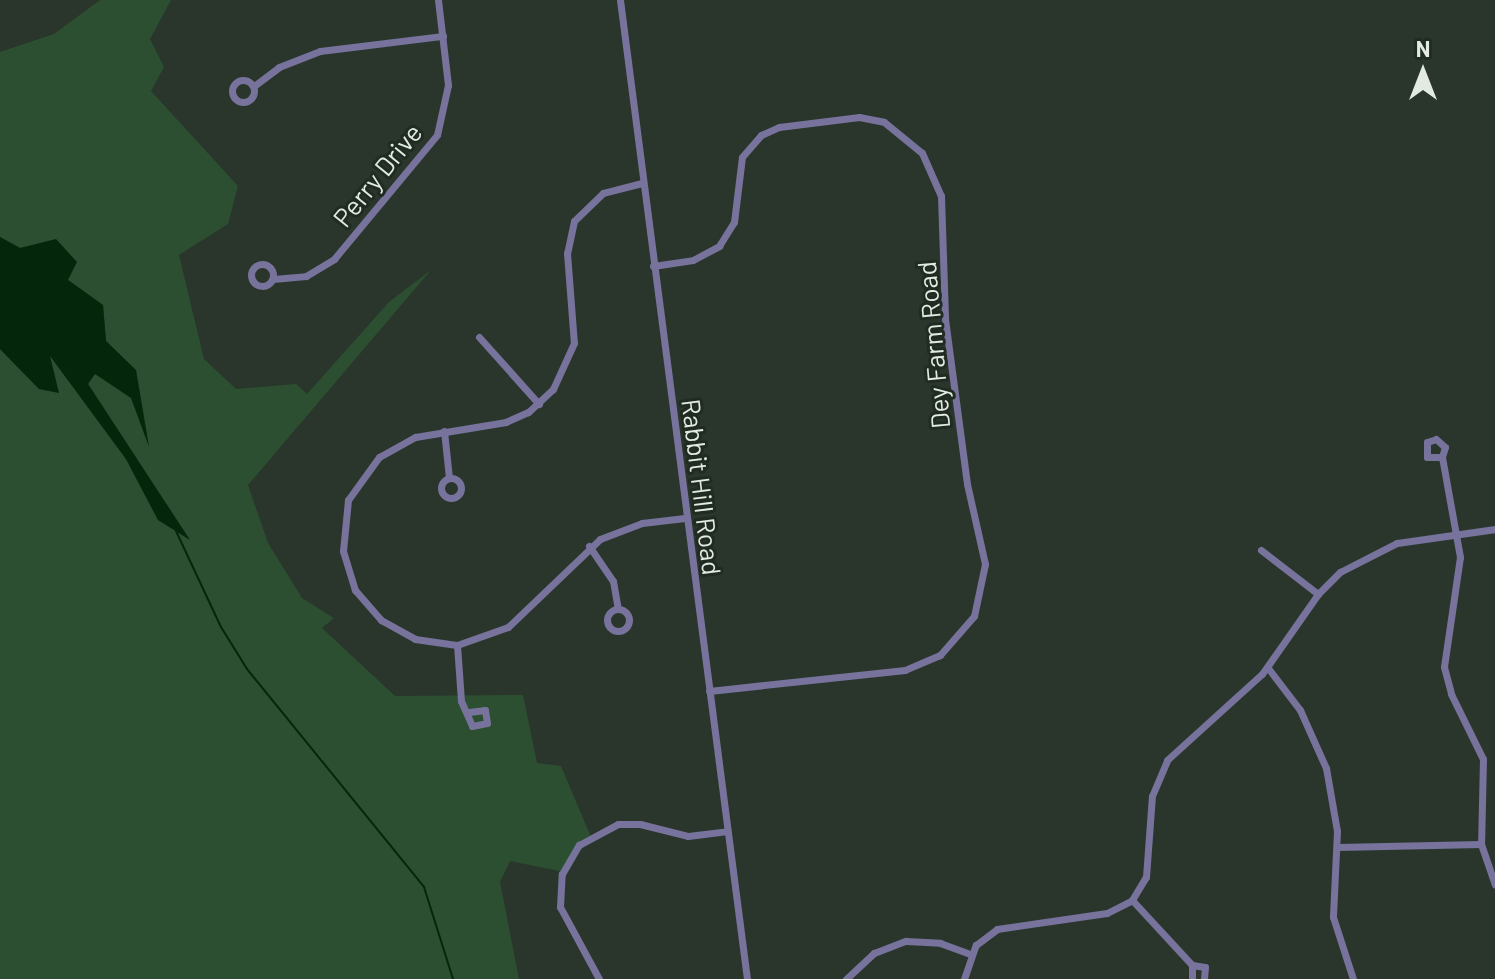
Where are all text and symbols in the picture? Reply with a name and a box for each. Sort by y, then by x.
north arrow [1383,32,1463,112]
text: N [1416,35,1430,61]
street label: Perry Drive [326,117,428,233]
street label: Dey Farm Road [910,260,956,430]
street label: Rabbit Hill Road [676,397,728,577]

